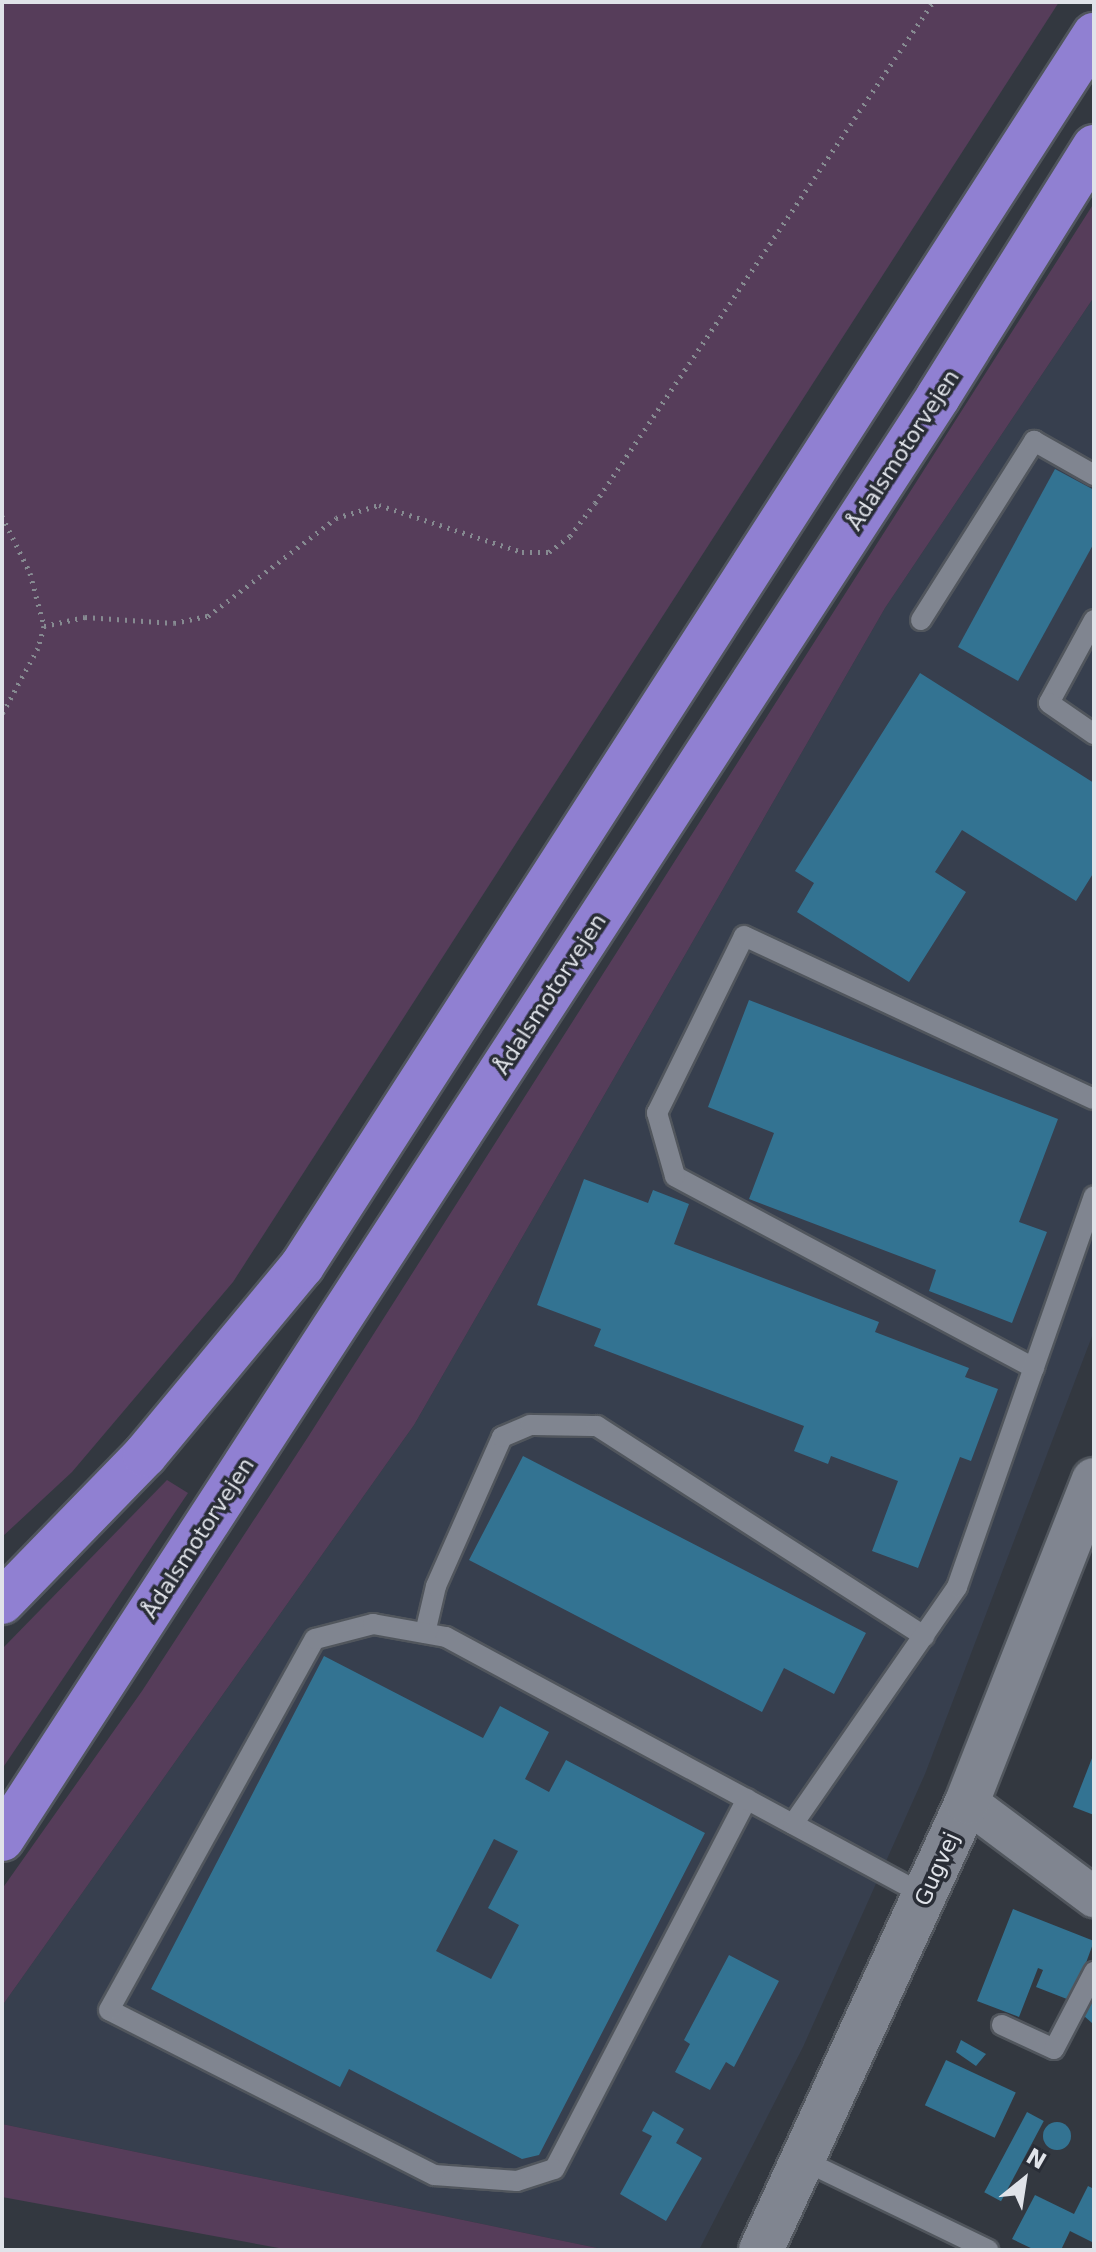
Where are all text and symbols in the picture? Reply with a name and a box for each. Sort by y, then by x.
street label: Ådalsmotorvejen [841,365,965,535]
street label: Ådalsmotorvejen [488,909,612,1079]
street label: Ådalsmotorvejen [136,1453,260,1623]
street label: Gugvej [909,1828,965,1910]
north arrow [984,2140,1064,2220]
text: N [1022,2143,1050,2174]

